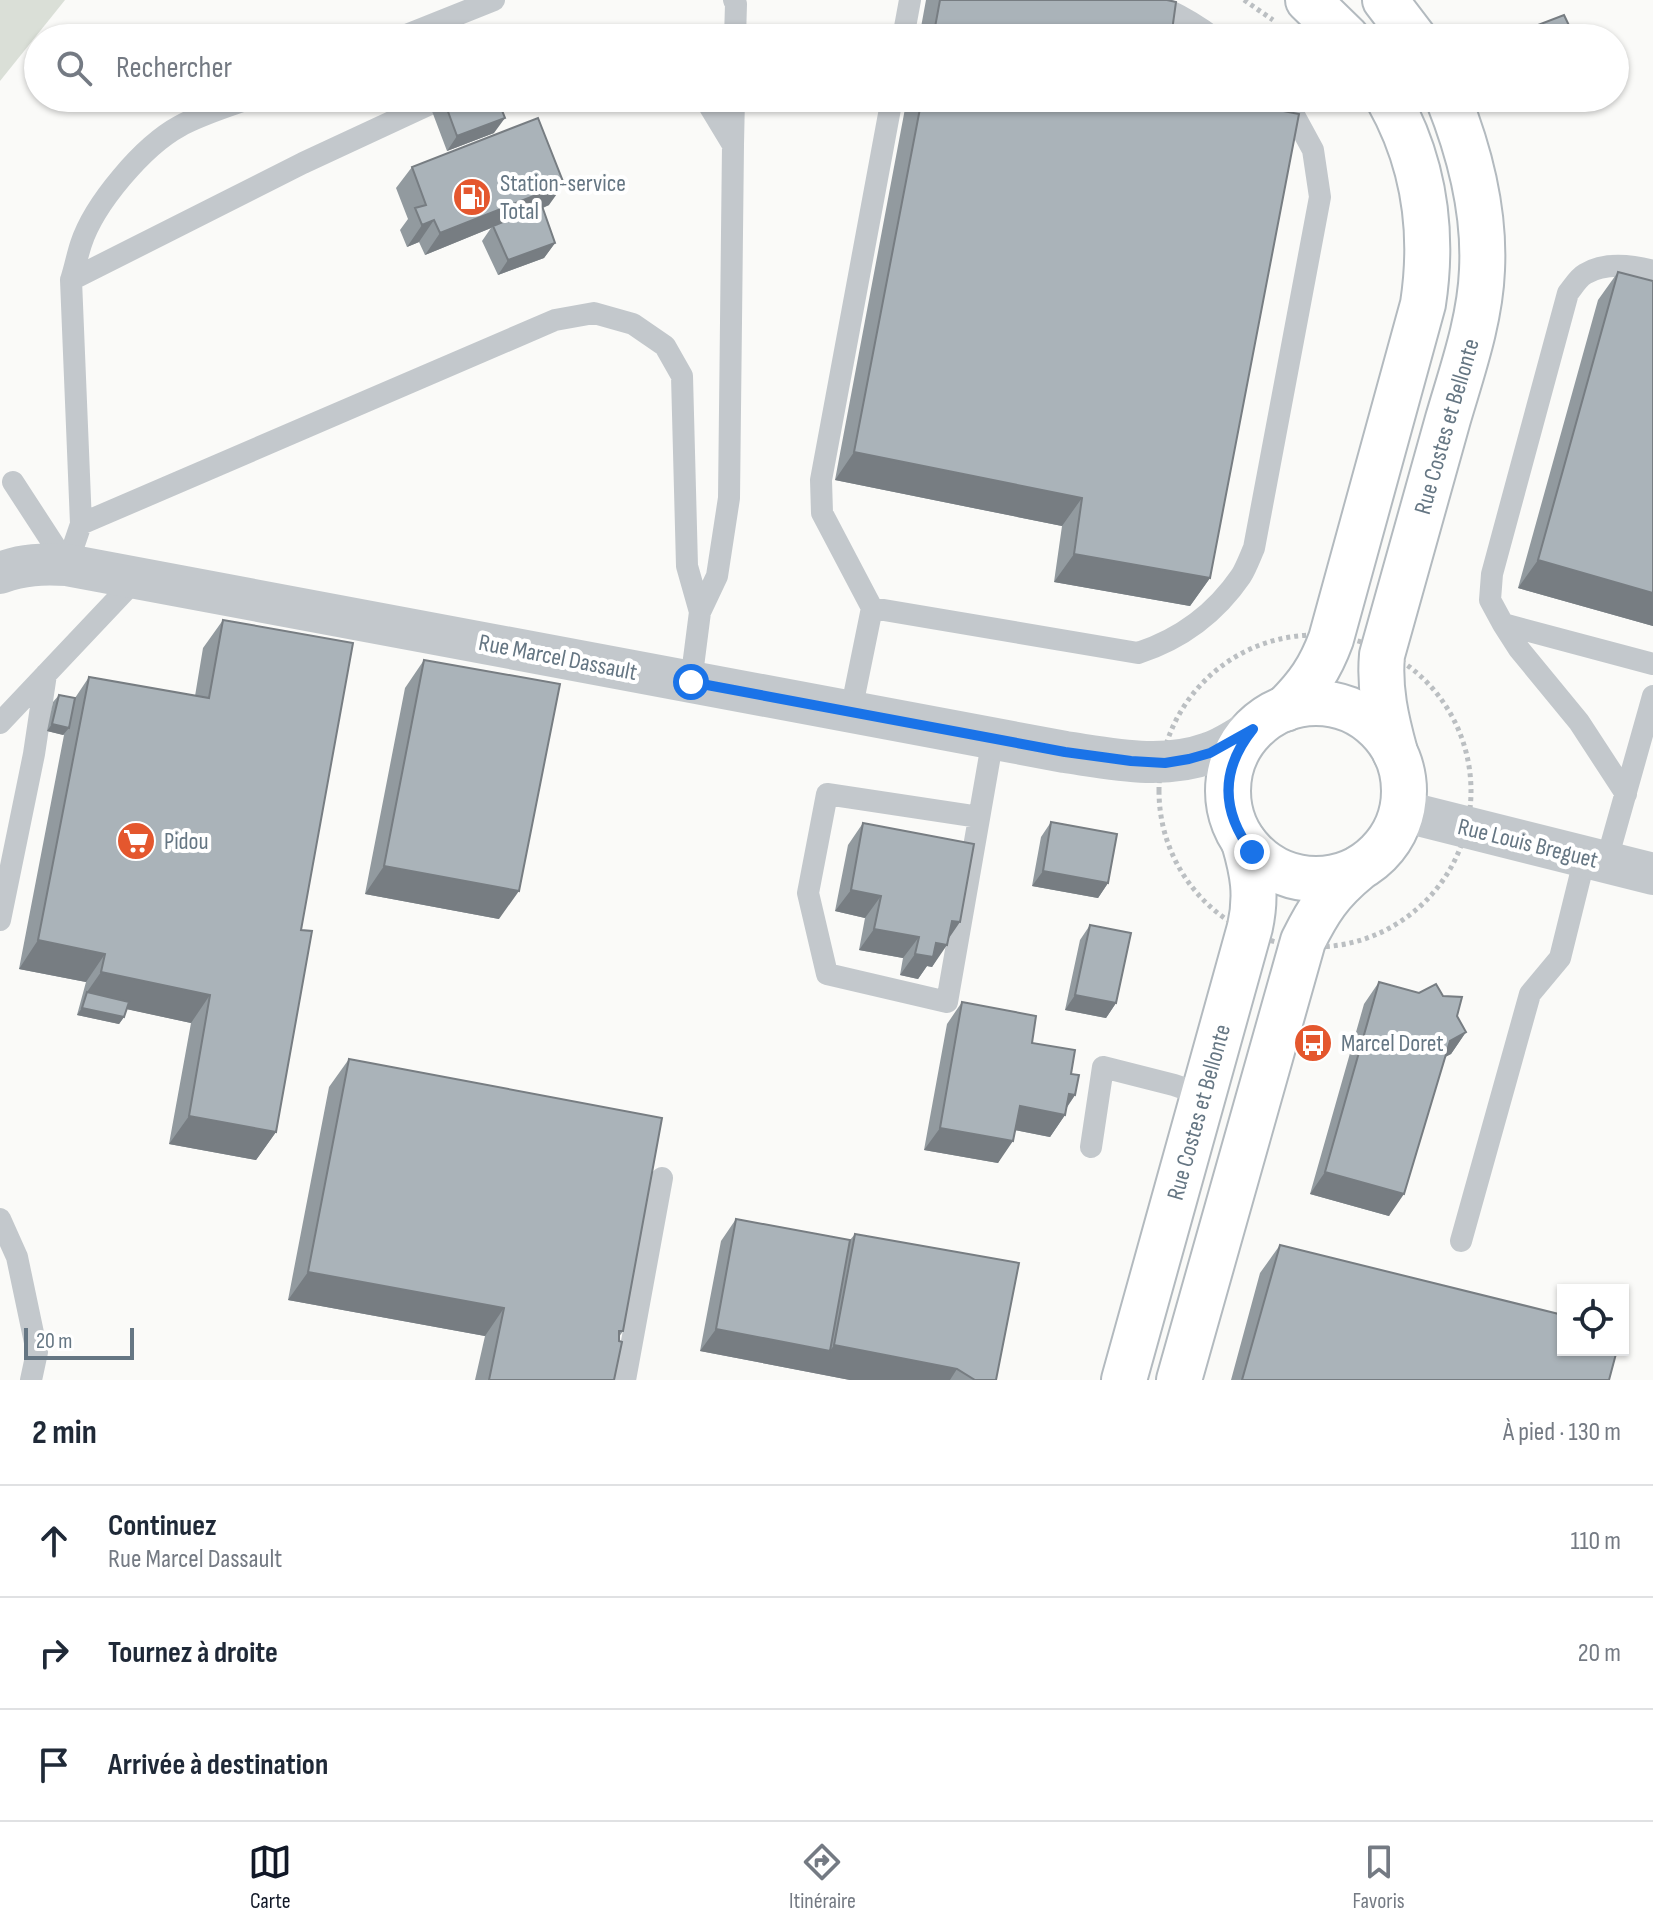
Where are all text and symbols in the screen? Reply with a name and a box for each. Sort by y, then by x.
search box [24,24,1629,112]
icon: search [52,46,96,90]
text: Rechercher [116,50,232,86]
place label: Station-service Total [500,169,626,226]
fuel station icon: Station-service Total [451,176,493,218]
street label: Rue Costes et Bellonte [1408,336,1486,518]
street label: Rue Marcel Dassault [476,628,640,687]
route start [673,664,709,700]
street label: Rue Louis Breguet [1455,812,1601,875]
supermarket icon: Pidou [115,820,157,862]
place label: Pidou [164,827,209,856]
route end [1234,834,1270,870]
street label: Rue Costes et Bellonte [1161,1021,1237,1203]
bus stop icon: Marcel Doret [1292,1022,1334,1064]
place label: Marcel Doret [1341,1029,1444,1058]
map controls [1557,1284,1629,1356]
button: locate [1557,1284,1629,1356]
scale bar [24,1324,134,1360]
text: 20 m [36,1328,73,1355]
text: 2 min [32,1412,97,1453]
text: À pied · 130 m [1503,1417,1621,1448]
text: Continuez [108,1508,217,1544]
icon: ahead [32,1519,76,1563]
text: 110 m [1570,1526,1621,1557]
text: Rue Marcel Dassault [108,1544,282,1575]
icon: right [32,1631,76,1675]
text: Tournez à droite [108,1635,278,1671]
text: 20 m [1578,1638,1621,1669]
icon: arrive [32,1743,76,1787]
text: Arrivée à destination [108,1747,328,1783]
tab: Carte [248,1840,292,1915]
tab: Itinéraire [789,1840,856,1915]
tab: Favoris [1353,1840,1405,1915]

